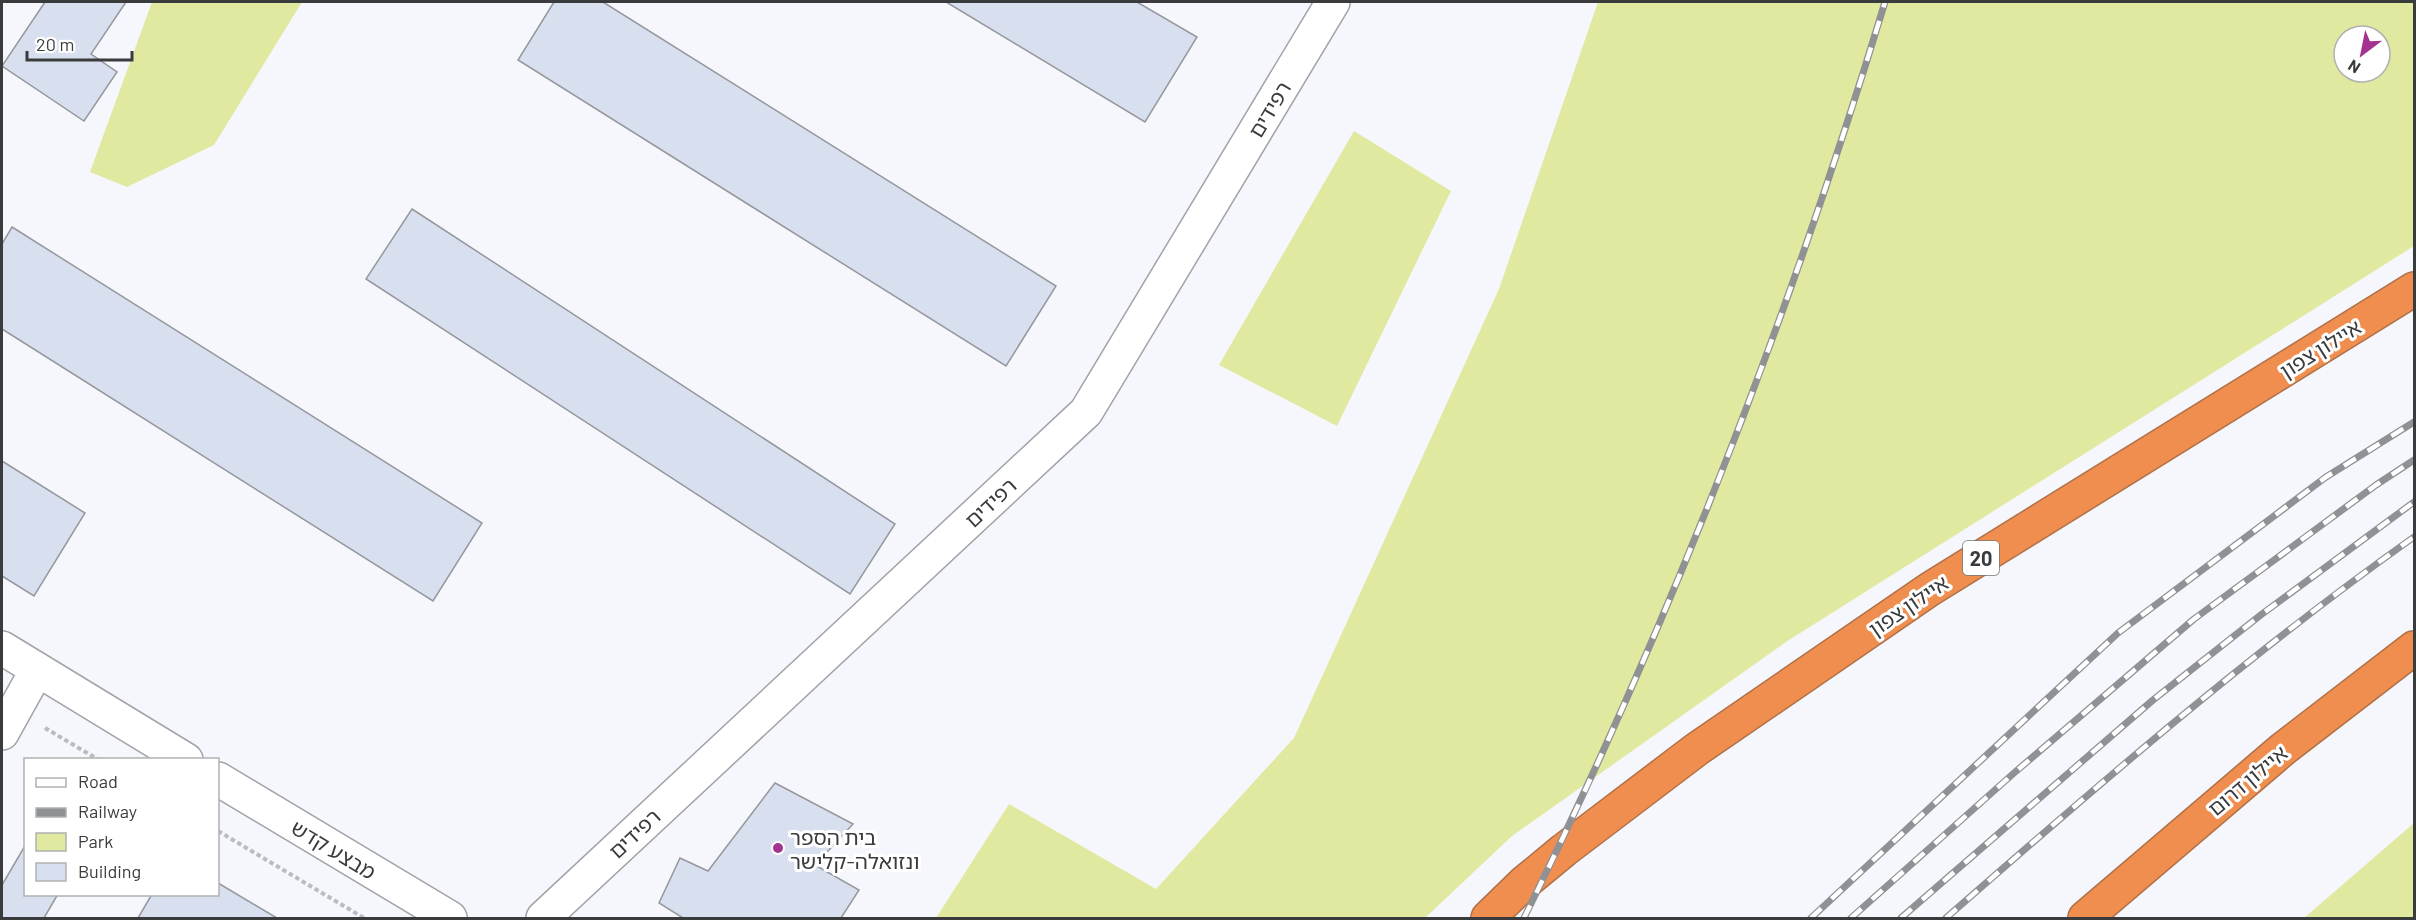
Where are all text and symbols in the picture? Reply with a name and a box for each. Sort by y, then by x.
scale bar [27,24,132,62]
north arrow [2332,24,2392,84]
text: 20 m [36,33,74,55]
text: N [2344,56,2363,78]
street label: רפידים [1243,76,1295,142]
street label: איילון צפון [2275,313,2365,383]
street label: רפידים [959,472,1021,532]
road number: 20 [1963,541,1999,575]
street label: איילון צפון [1863,569,1953,641]
street label: איילון דרום [2202,740,2292,820]
legend [24,758,219,896]
text: Road [78,770,118,792]
text: Railway [78,800,137,822]
street label: רפידים [603,803,665,863]
street label: מבצע קדש [287,814,381,884]
place label: בית הספר ונזואלה-קלישר [790,824,920,873]
text: Park [78,830,113,852]
marker: בית הספר ונזואלה-קלישר [771,841,785,855]
text: Building [78,860,141,882]

